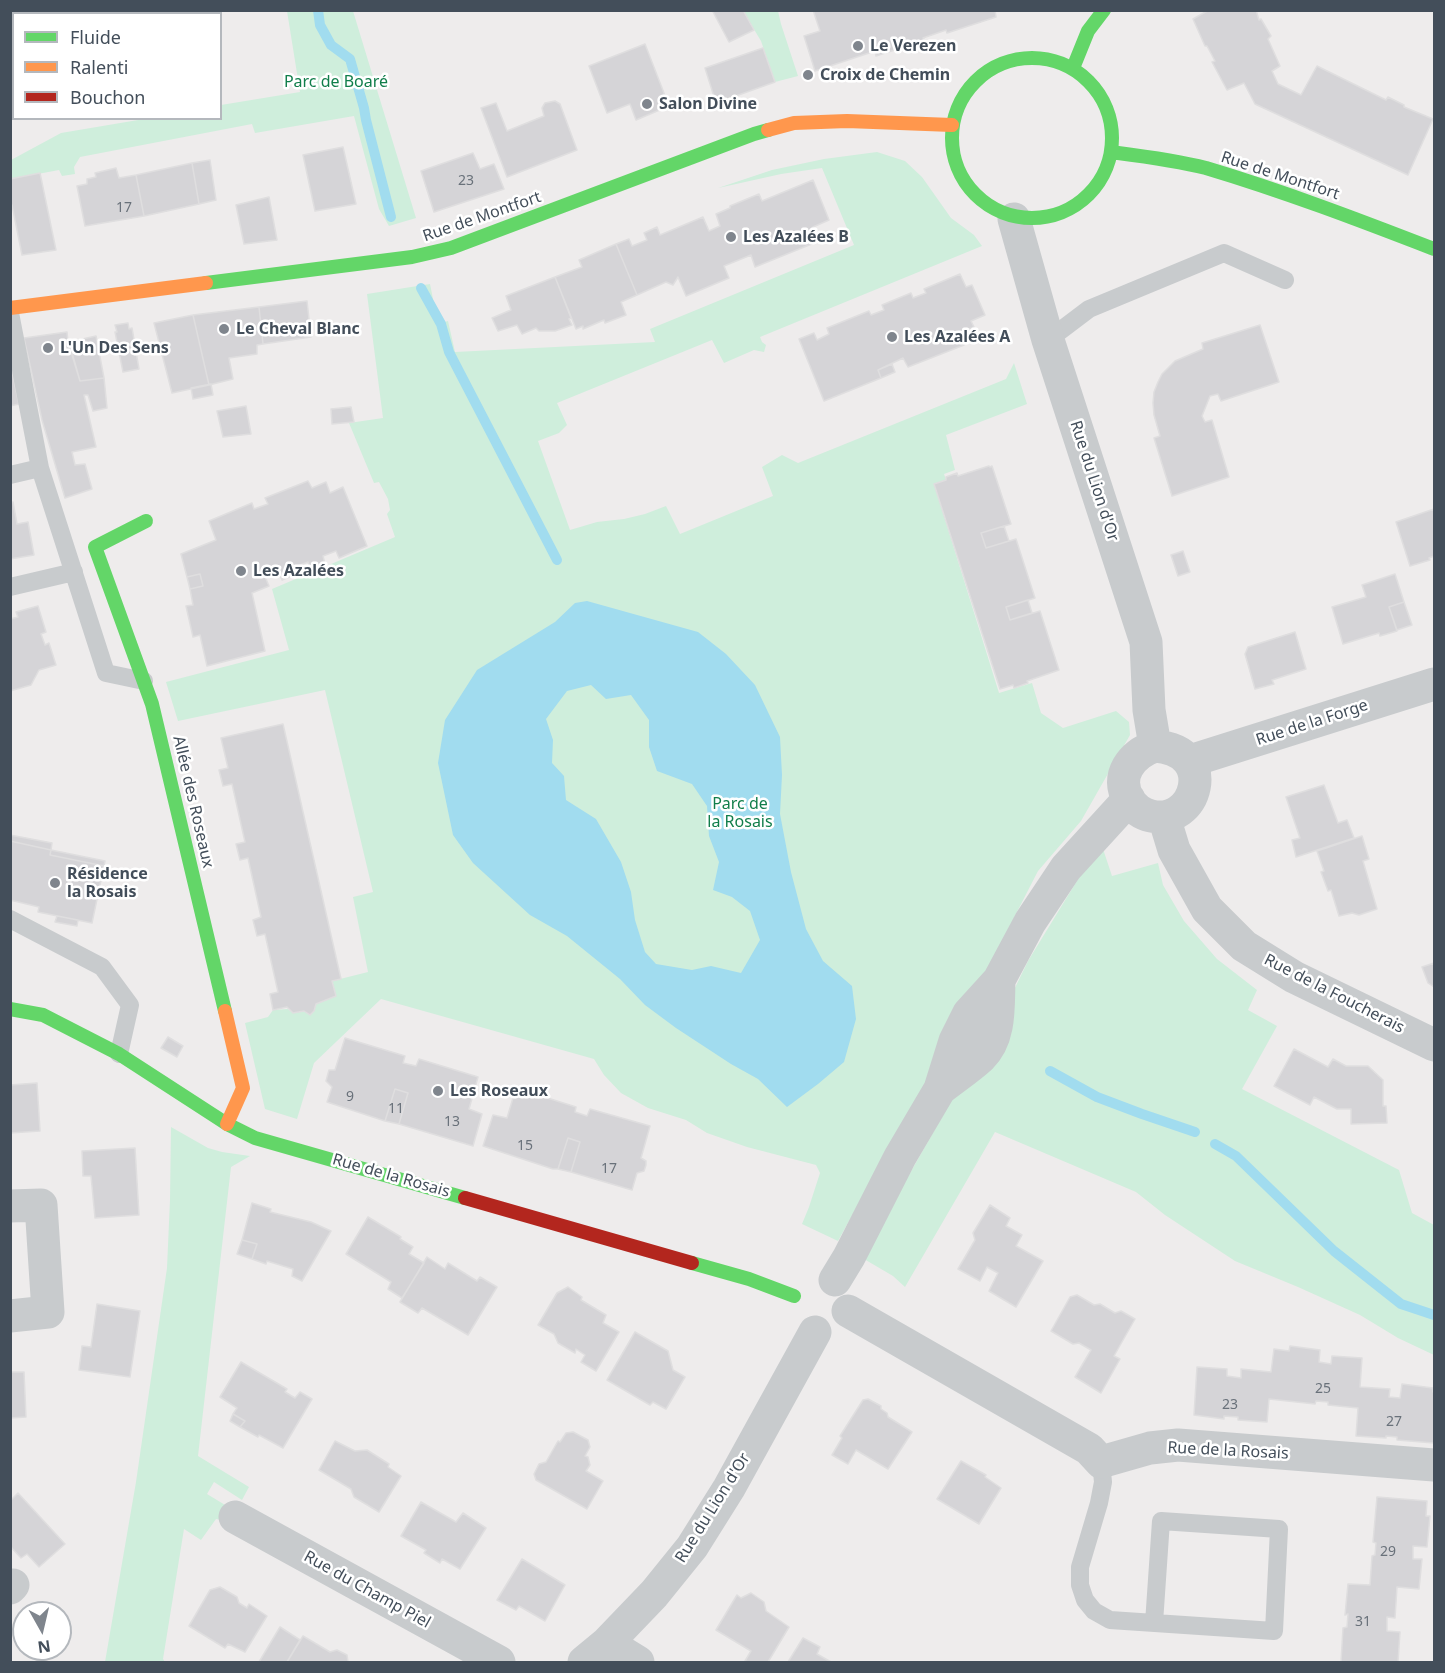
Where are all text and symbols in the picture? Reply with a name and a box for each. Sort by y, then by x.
legend [12,12,222,120]
text: Fluide [70,25,121,49]
place label: Le Verezen [870,36,956,56]
marker: Le Verezen [851,39,865,53]
text: Ralenti [70,55,128,79]
place label: Croix de Chemin [820,65,950,85]
marker: Croix de Chemin [801,68,815,82]
park label: Parc de Boaré [284,72,388,92]
text: Bouchon [70,85,146,109]
place label: Salon Divine [659,94,757,114]
marker: Salon Divine [640,97,654,111]
street label: Rue de Montfort [1218,148,1342,204]
house number: 23 [458,173,474,189]
street label: Rue de Montfort [421,188,543,246]
house number: 17 [116,200,132,216]
place label: Les Azalées B [743,227,849,247]
marker: Les Azalées B [724,230,738,244]
place label: Le Cheval Blanc [236,319,360,339]
marker: Le Cheval Blanc [217,322,231,336]
place label: Les Azalées A [904,327,1010,347]
marker: Les Azalées A [885,330,899,344]
place label: L'Un Des Sens [60,338,169,358]
marker: L'Un Des Sens [41,341,55,355]
street label: Rue du Lion d'Or [1065,418,1123,544]
place label: Les Azalées [253,561,344,581]
marker: Les Azalées [234,564,248,578]
street label: Rue de la Forge [1254,696,1370,750]
street label: Allée des Roseaux [168,734,218,870]
park label: Parc de la Rosais [707,794,773,832]
place label: Résidence la Rosais [67,864,148,902]
marker: Résidence la Rosais [48,876,62,890]
street label: Rue de la Foucherais [1261,950,1407,1038]
place label: Les Roseaux [450,1081,548,1101]
marker: Les Roseaux [431,1084,445,1098]
house number: 9 [346,1089,354,1105]
house number: 11 [388,1101,404,1117]
house number: 13 [444,1114,460,1130]
house number: 15 [517,1138,533,1154]
street label: Rue de la Rosais [330,1150,452,1202]
house number: 17 [601,1161,617,1177]
house number: 25 [1315,1381,1331,1397]
house number: 23 [1222,1397,1238,1413]
house number: 27 [1386,1414,1402,1430]
street label: Rue de la Rosais [1167,1438,1289,1464]
street label: Rue du Lion d'Or [672,1450,754,1566]
house number: 29 [1380,1544,1396,1560]
street label: Rue du Champ Piel [300,1547,434,1633]
north arrow [12,1601,72,1661]
house number: 31 [1355,1614,1371,1630]
text: N [36,1635,52,1659]

